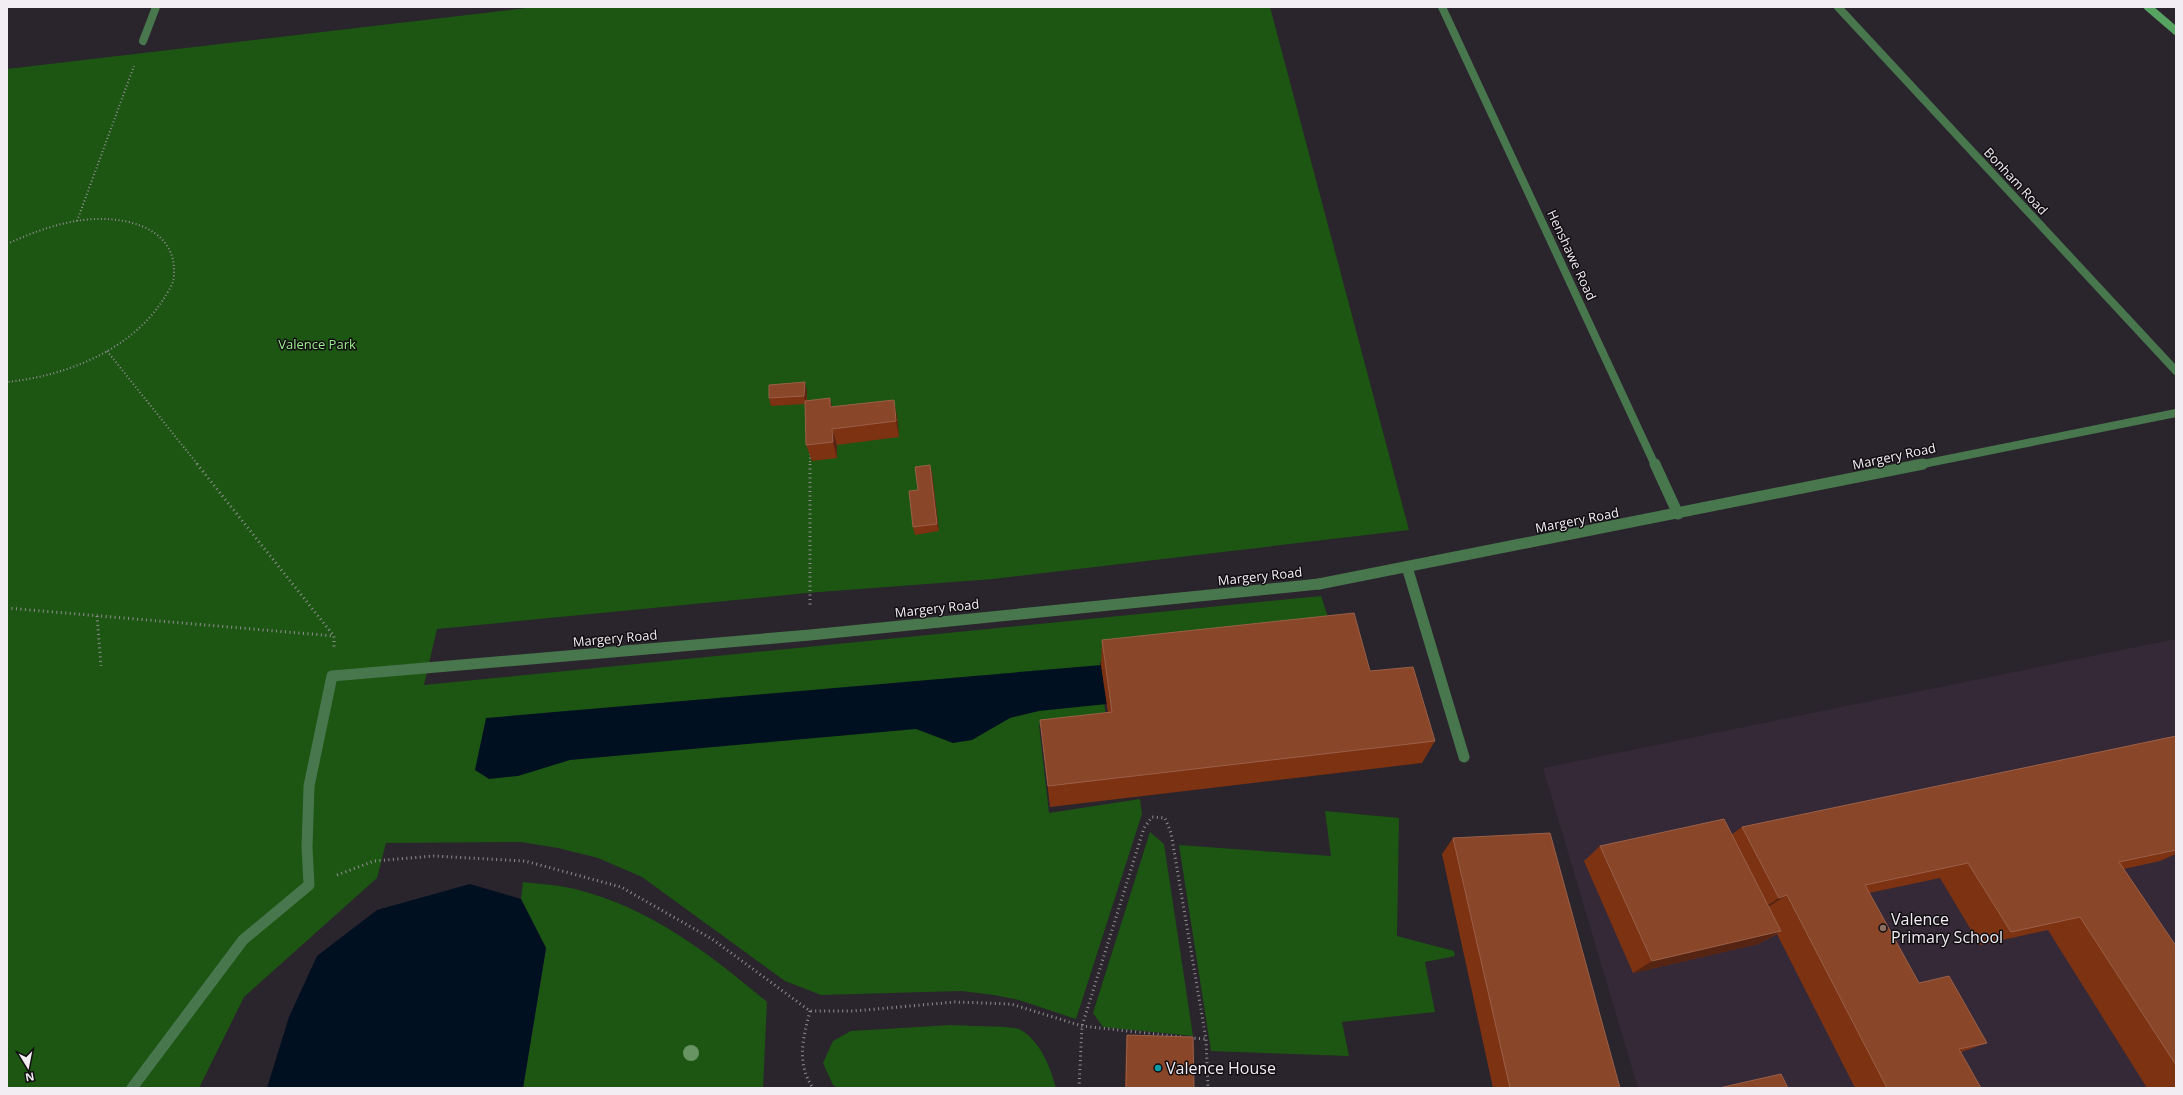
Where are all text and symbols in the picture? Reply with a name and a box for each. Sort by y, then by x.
street label: Bonham Road [1980,143,2052,219]
street label: Henshawe Road [1543,207,1601,303]
park label: Valence Park [278,335,356,353]
street label: Margery Road [1851,438,1937,474]
street label: Margery Road [1534,503,1620,537]
street label: Margery Road [1217,563,1303,589]
street label: Margery Road [894,595,980,621]
street label: Margery Road [572,625,658,651]
place label: Valence Primary School [1891,908,2003,948]
marker: Valence Primary School [1878,923,1888,933]
north arrow [8,1047,48,1087]
place label: Valence House [1166,1057,1276,1079]
marker: Valence House [1153,1063,1163,1073]
text: N [24,1069,36,1086]

